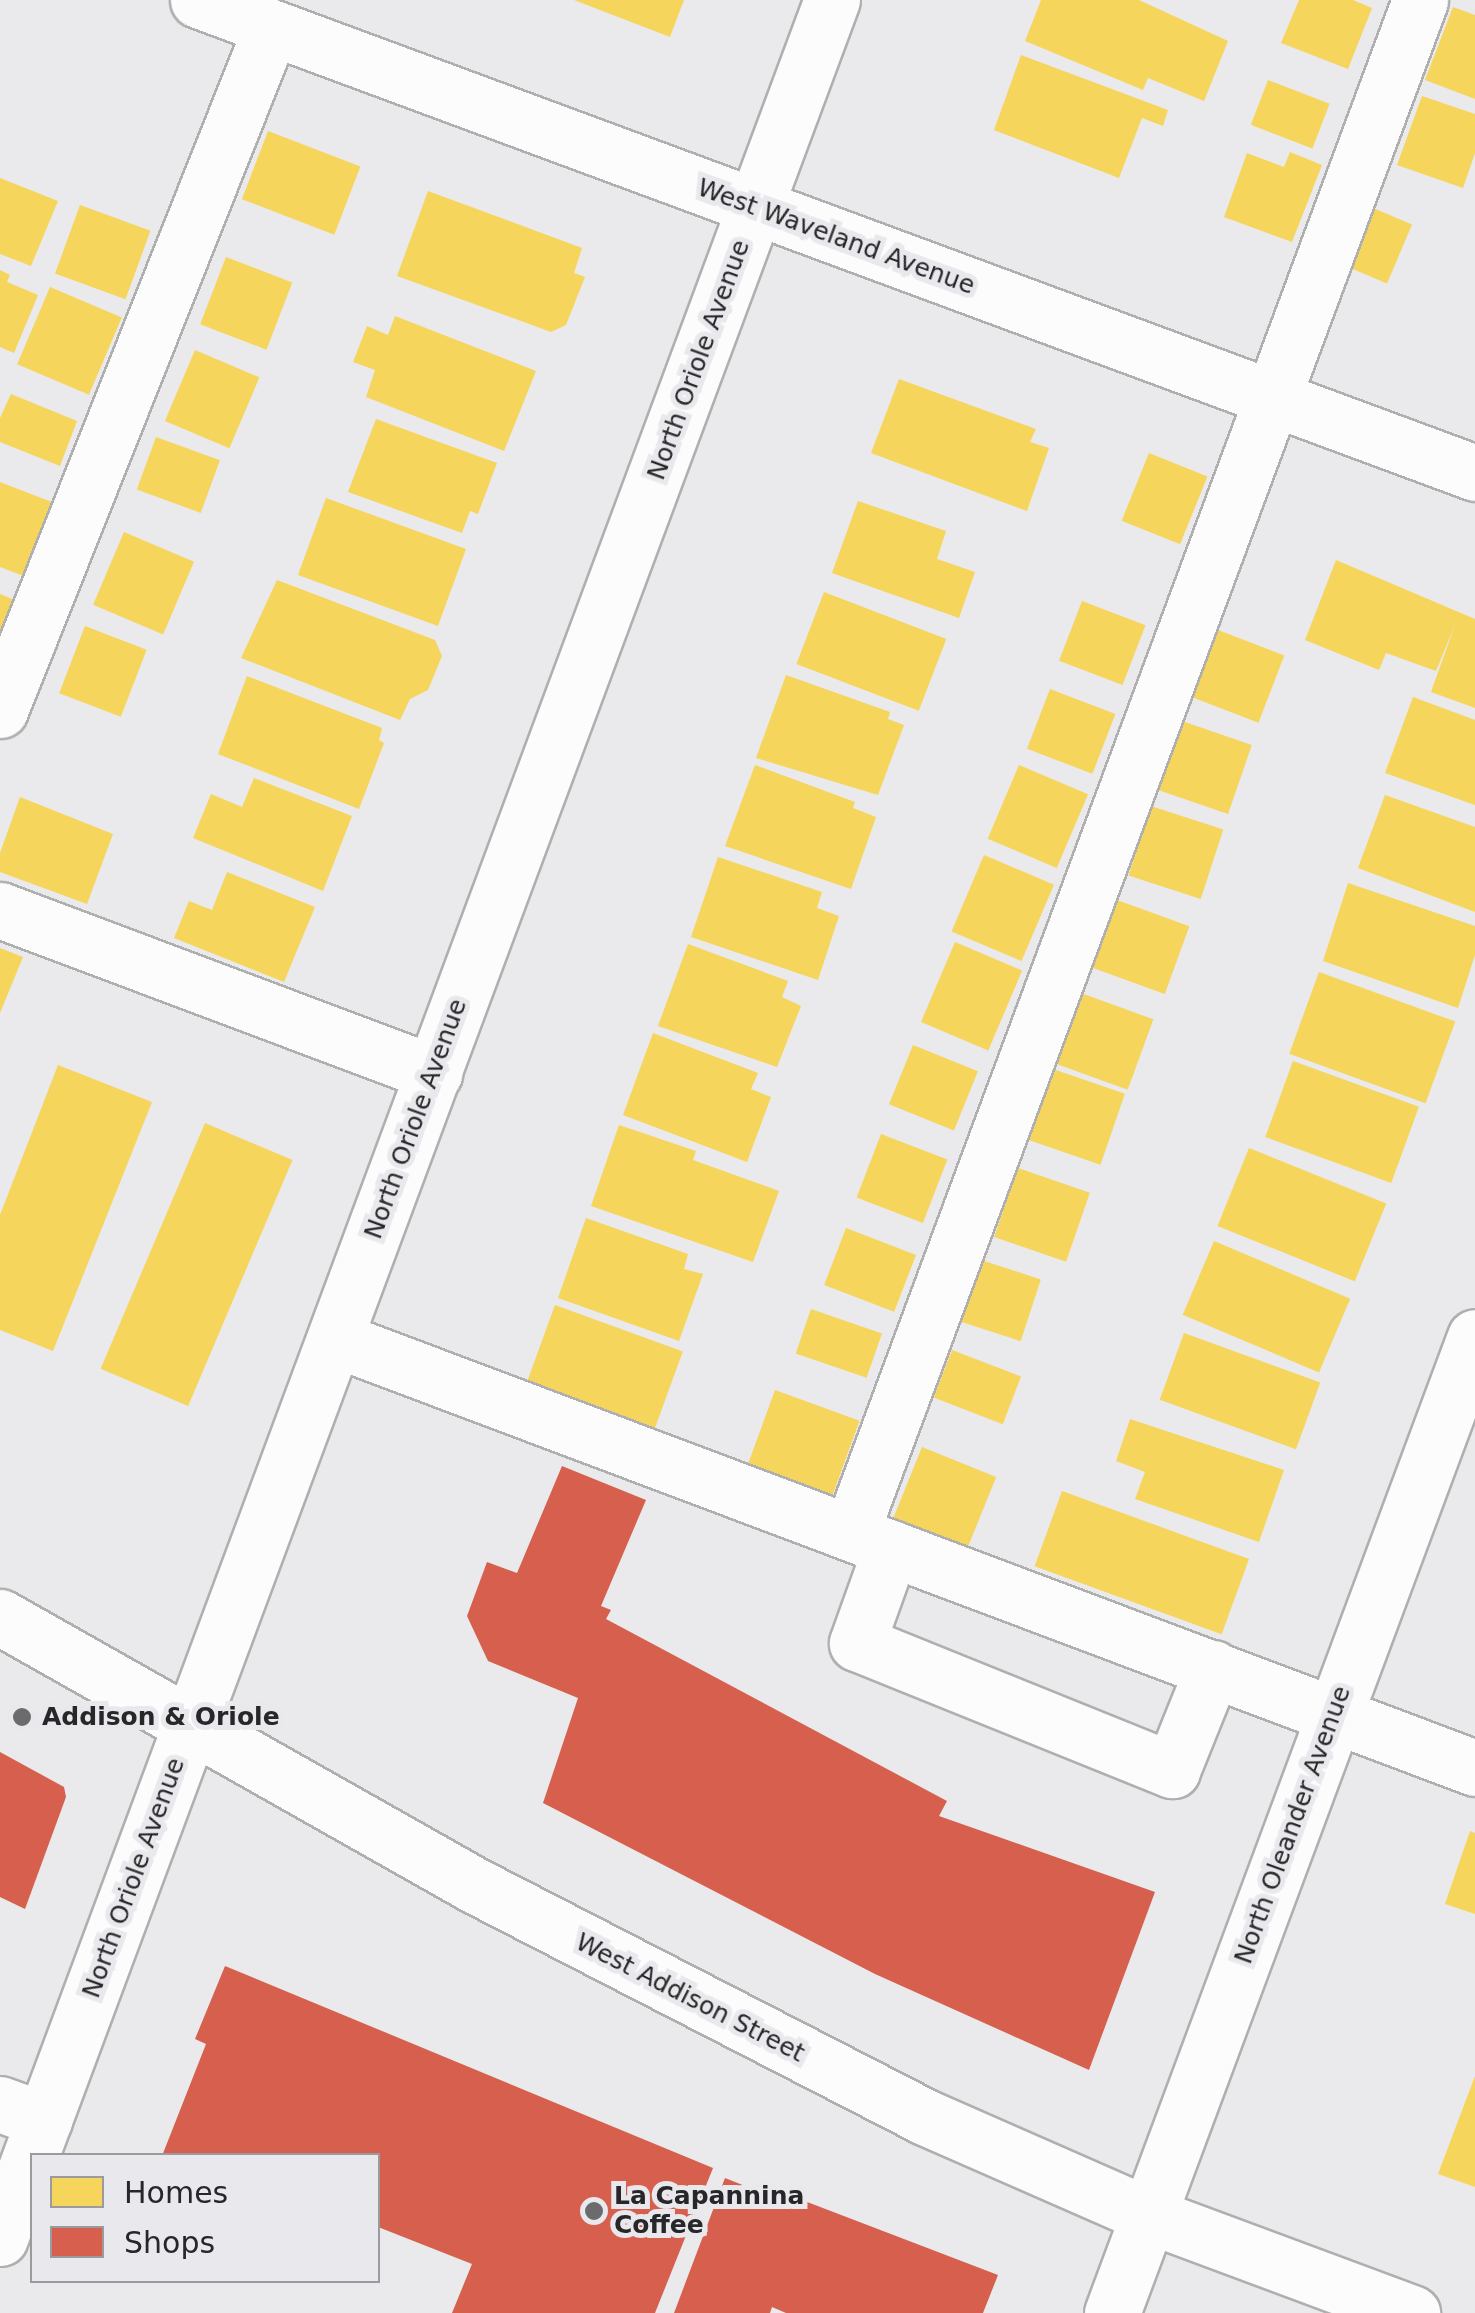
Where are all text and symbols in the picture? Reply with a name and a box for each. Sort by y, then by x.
street label: West Waveland Avenue [693,173,979,301]
street label: North Oriole Avenue [642,236,756,484]
street label: North Oriole Avenue [359,995,473,1243]
street label: North Oleander Avenue [1229,1682,1357,1968]
place label: Addison & Oriole [42,1702,280,1732]
marker: Addison & Oriole [11,1706,33,1728]
street label: North Oriole Avenue [77,1754,191,2002]
street label: West Addison Street [571,1927,809,2069]
legend [30,2153,380,2283]
text: Homes [124,2175,228,2210]
place label: La Capannina Coffee [614,2182,804,2241]
marker: La Capannina Coffee [583,2200,605,2222]
text: Shops [124,2225,215,2260]

